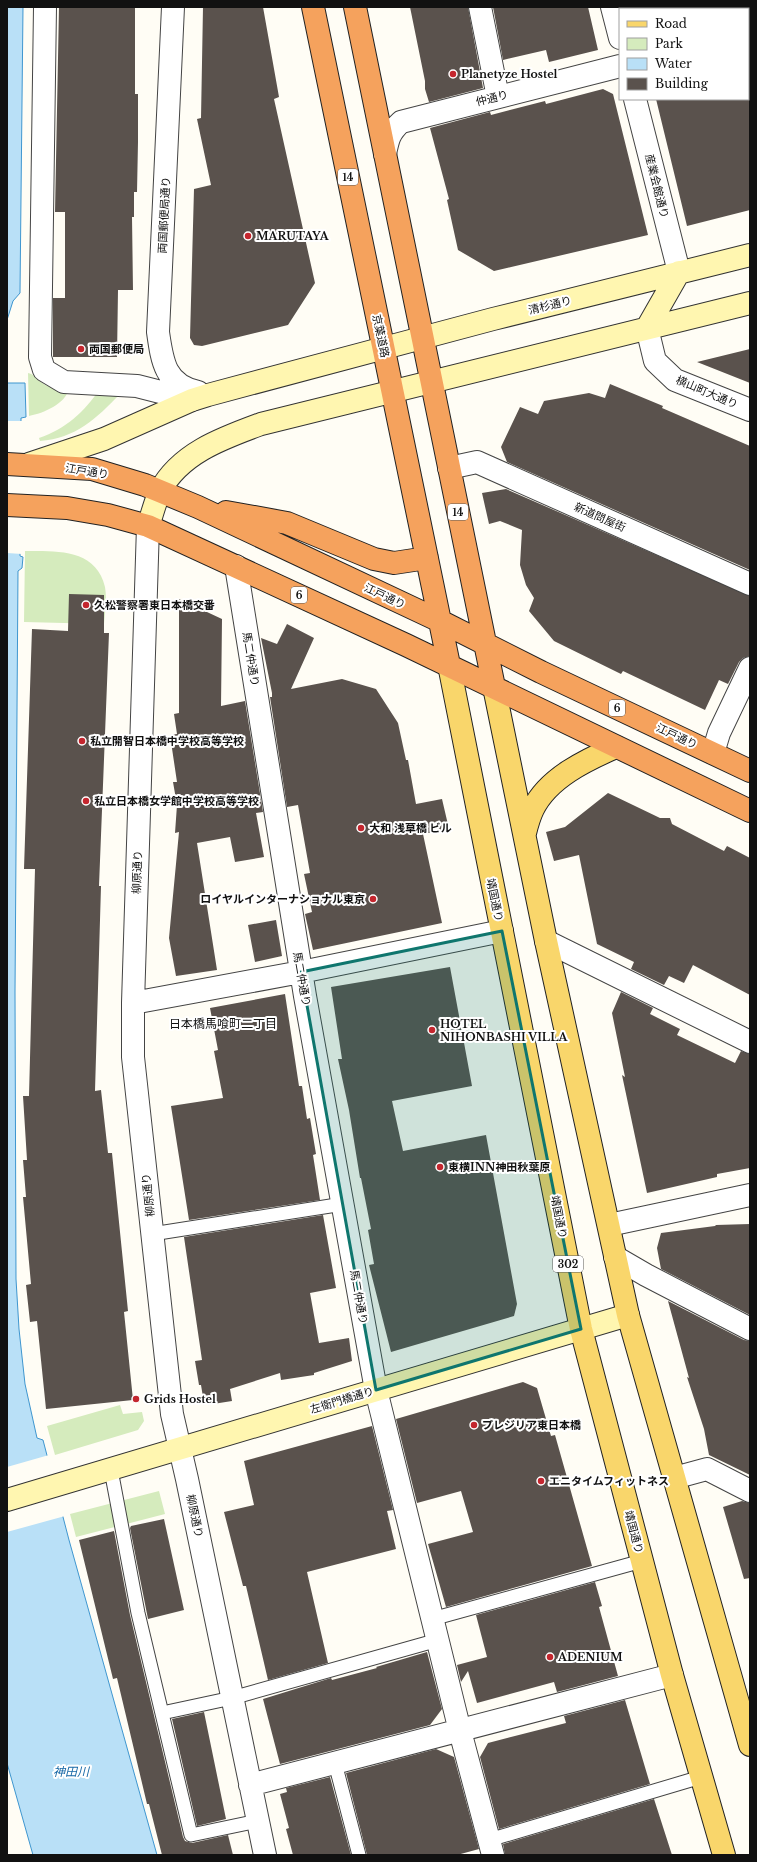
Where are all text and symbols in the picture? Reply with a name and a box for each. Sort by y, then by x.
legend [619,8,749,100]
text: Road [655,16,687,31]
text: Park [655,36,683,51]
text: Water [654,56,692,71]
place label: Planetyze Hostel [461,67,558,81]
marker: Planetyze Hostel [448,69,458,79]
text: Building [655,76,709,91]
street label: 仲通り [474,87,510,109]
street label: 産業会館通り [642,152,672,220]
road number: 14 [338,169,358,185]
street label: 両国郵便局通り [155,176,173,254]
place label: MARUTAYA [256,229,330,243]
marker: MARUTAYA [243,231,253,241]
street label: 清杉通り [527,293,573,317]
street label: 京葉道路 [370,313,392,359]
place label: 両国郵便局 [89,342,144,356]
marker: 両国郵便局 [76,344,86,354]
street label: 横山町大通り [674,373,740,411]
street label: 江戸通り [64,461,110,481]
street label: 新道問屋街 [572,499,628,535]
road number: 14 [448,504,468,520]
street label: 江戸通り [362,580,408,612]
road number: 6 [291,587,307,603]
place label: 久松警察署東日本橋交番 [94,598,215,612]
marker: 久松警察署東日本橋交番 [81,600,91,610]
street label: 馬二仲通り [240,631,262,687]
road number: 6 [609,700,625,716]
street label: 江戸通り [654,720,700,752]
place label: 私立開智日本橋中学校高等学校 [90,734,244,748]
marker: 私立開智日本橋中学校高等学校 [77,736,87,746]
place label: 私立日本橋女学館中学校高等学校 [94,794,259,808]
marker: 私立日本橋女学館中学校高等学校 [81,796,91,806]
place label: 大和 浅草橋 ビル [369,821,452,835]
marker: 大和 浅草橋 ビル [356,823,366,833]
street label: 柳原通り [129,850,145,894]
street label: 靖国通り [484,877,506,923]
place label: ロイヤルインターナショナル東京 [200,892,365,906]
marker: ロイヤルインターナショナル東京 [368,894,378,904]
street label: 馬二仲通り [290,951,314,1007]
district label: 日本橋馬喰町二丁目 [169,1016,277,1031]
place label: HOTEL NIHONBASHI VILLA [440,1017,568,1044]
marker: HOTEL NIHONBASHI VILLA [427,1025,437,1035]
place label: 東横INN神田秋葉原 [448,1160,550,1174]
marker: 東横INN神田秋葉原 [435,1162,445,1172]
street label: 柳原通り [139,1172,157,1218]
street label: 靖国通り [548,1194,570,1240]
road number: 302 [553,1256,583,1272]
street label: 馬二仲通り [347,1269,371,1325]
street label: 左衛門橋通り [308,1384,376,1416]
place label: Grids Hostel [144,1392,216,1406]
marker: Grids Hostel [131,1394,141,1404]
place label: プレジリア東日本橋 [482,1418,581,1432]
marker: プレジリア東日本橋 [469,1420,479,1430]
place label: エニタイムフィットネス [549,1474,669,1488]
marker: エニタイムフィットネス [536,1476,546,1486]
street label: 柳原通り [184,1493,206,1539]
street label: 靖国通り [622,1509,646,1555]
place label: ADENIUM [557,1650,623,1664]
marker: ADENIUM [545,1652,555,1662]
water label: 神田川 [53,1764,91,1779]

